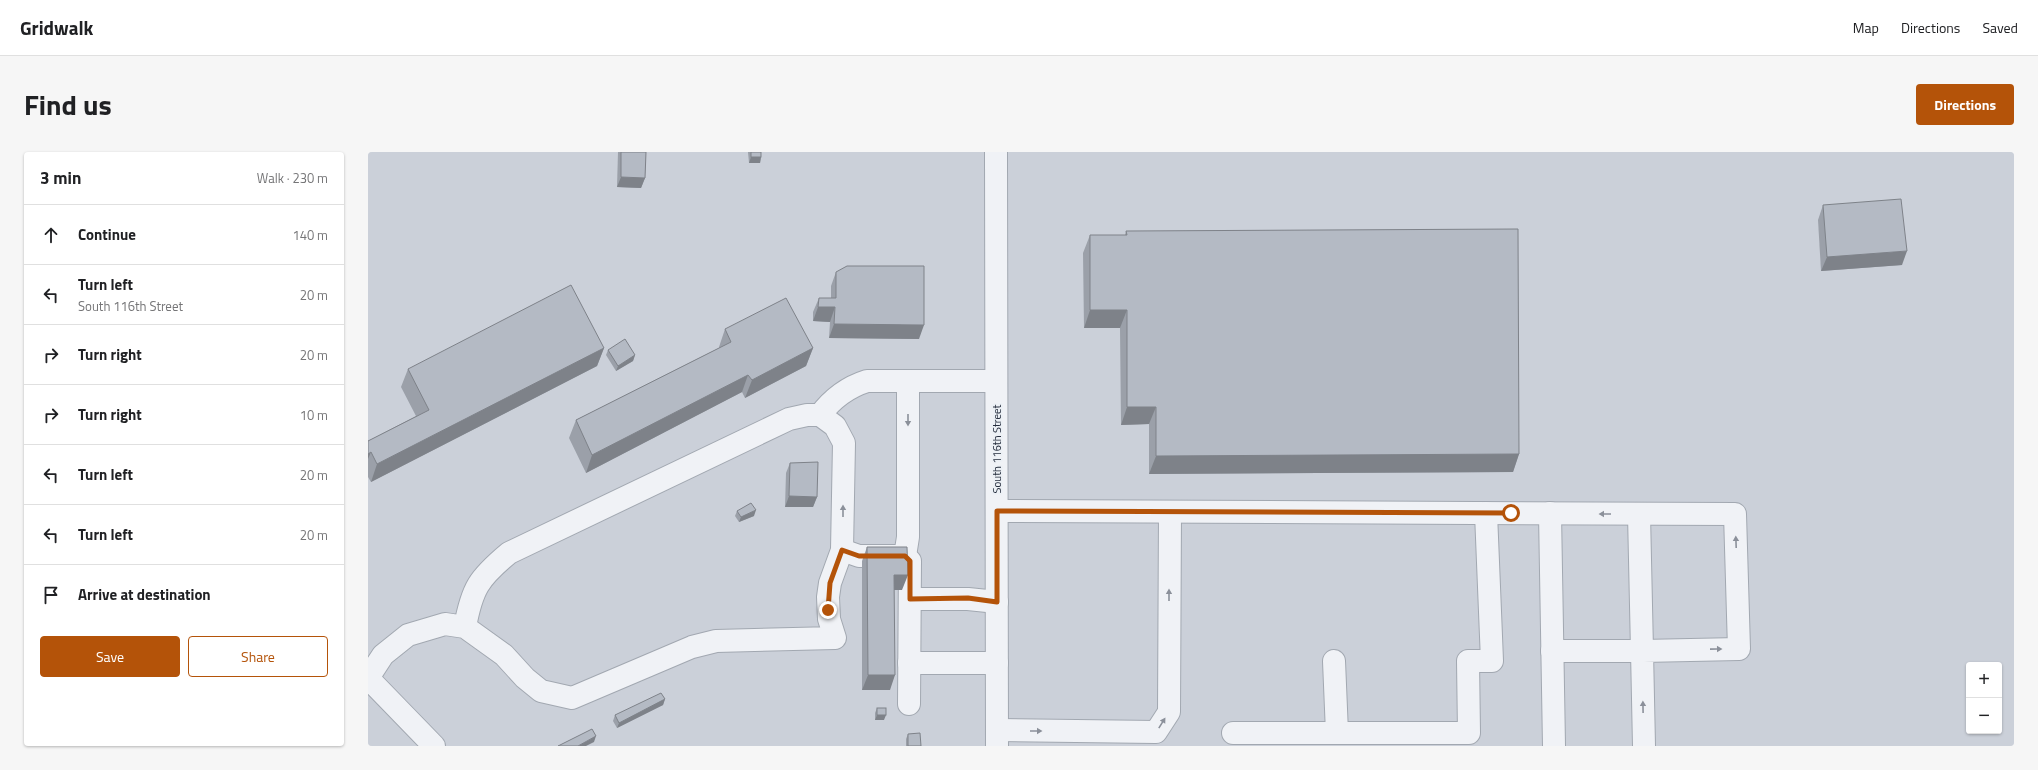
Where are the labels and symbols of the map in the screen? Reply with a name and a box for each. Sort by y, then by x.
street label: South 116th Street [989,404,1005,493]
one-way arrow [905,414,911,427]
route start [1502,504,1520,522]
one-way arrow [840,505,847,517]
one-way arrow [1598,511,1611,517]
one-way arrow [1733,535,1739,548]
one-way arrow [1166,589,1173,601]
route end [819,601,837,619]
one-way arrow [1710,646,1723,652]
one-way arrow [1640,701,1647,713]
one-way arrow [1158,717,1165,729]
one-way arrow [1030,728,1043,734]

